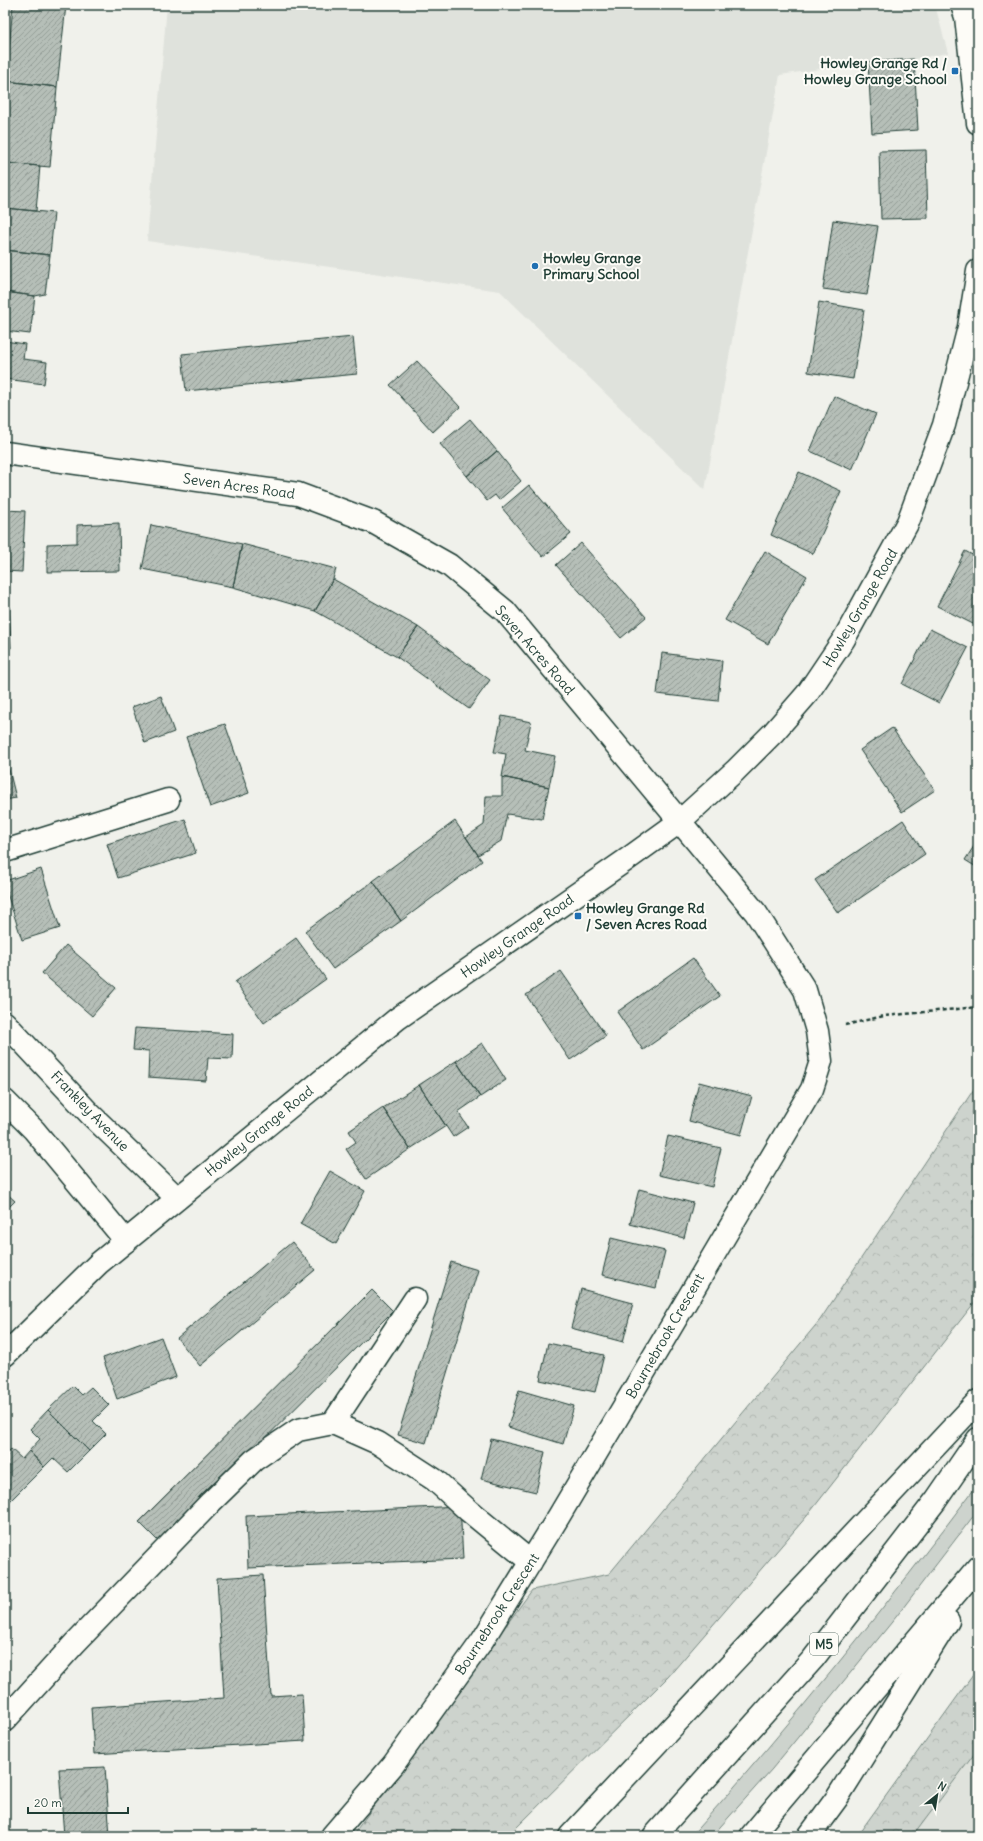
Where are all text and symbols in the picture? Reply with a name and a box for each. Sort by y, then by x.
place label: Howley Grange Rd / Howley Grange School [804,54,947,88]
marker: Howley Grange Rd / Howley Grange School [950,66,960,76]
place label: Howley Grange Primary School [543,249,641,283]
marker: Howley Grange Primary School [530,261,540,271]
street label: Seven Acres Road [182,469,296,503]
street label: Howley Grange Road [819,545,901,671]
street label: Seven Acres Road [491,602,579,698]
street label: Howley Grange Road [457,890,577,982]
place label: Howley Grange Rd / Seven Acres Road [586,899,708,933]
marker: Howley Grange Rd / Seven Acres Road [573,911,583,921]
street label: Frankley Avenue [47,1067,133,1155]
street label: Howley Grange Road [201,1082,317,1180]
street label: Bournebrook Crescent [622,1270,708,1402]
street label: Bournebrook Crescent [451,1550,543,1678]
road number: M5 [810,1633,838,1655]
north arrow [917,1775,957,1815]
text: N [935,1778,949,1794]
scale bar [28,1789,128,1815]
text: 20 m [34,1795,62,1810]

